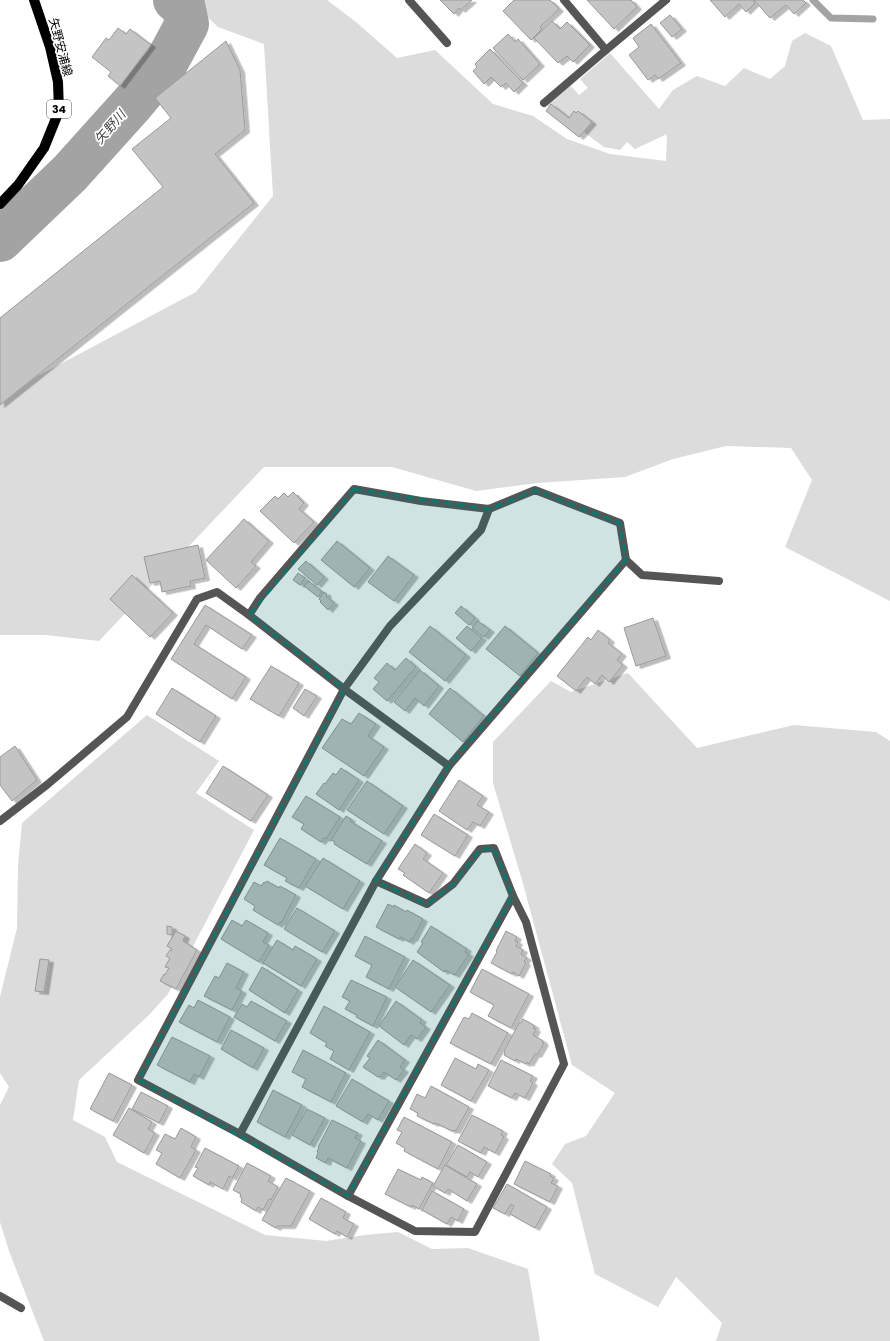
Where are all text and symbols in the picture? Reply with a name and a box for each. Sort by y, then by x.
street label: 矢野安浦線 [45,16,77,78]
road number: 34 [47,100,71,118]
water label: 矢野川 [90,105,131,148]

